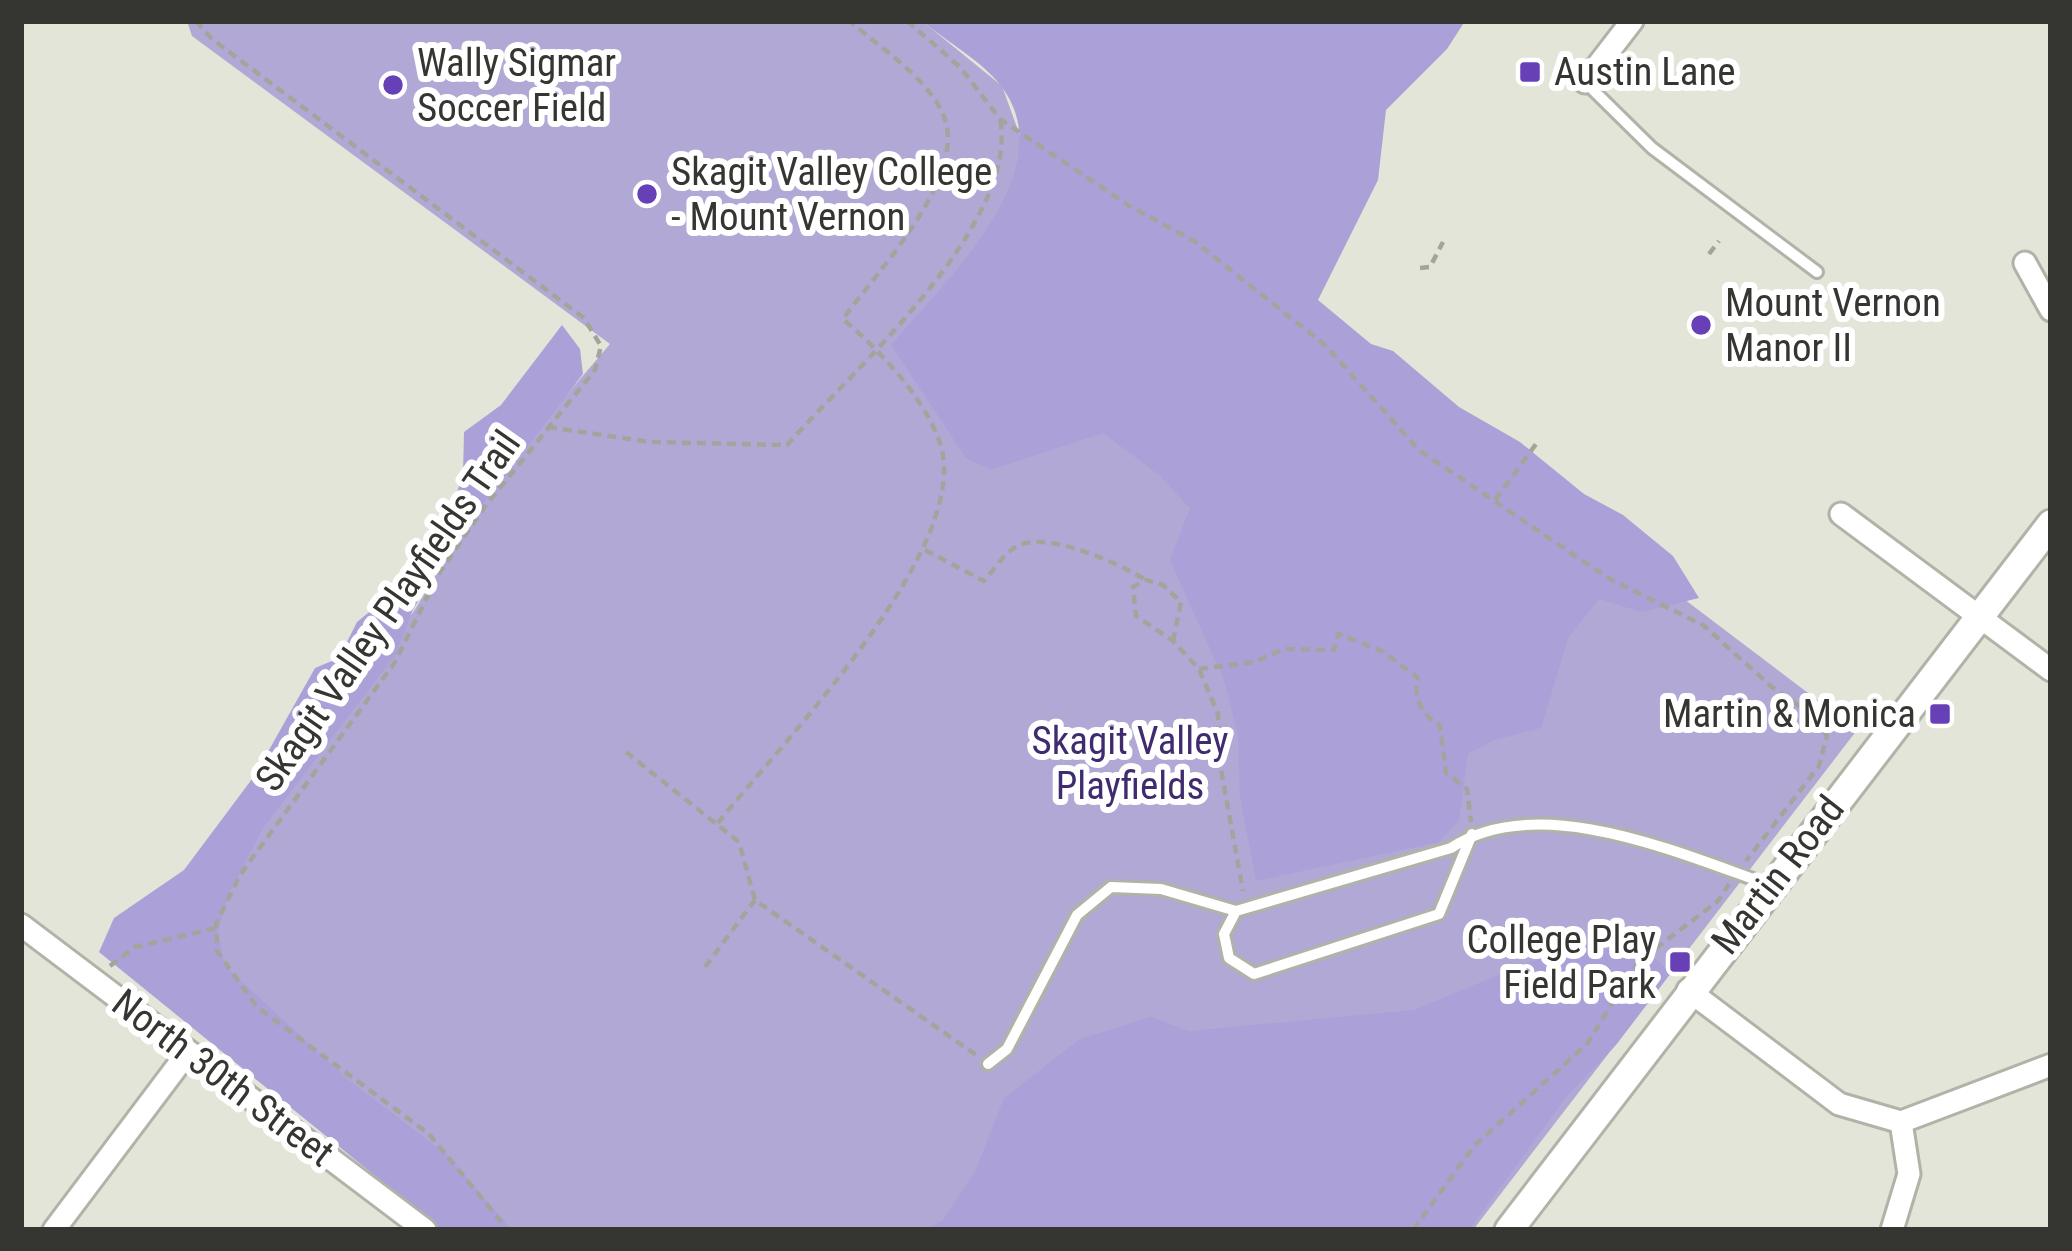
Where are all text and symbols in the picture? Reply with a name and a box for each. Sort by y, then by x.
place label: Wally Sigmar Soccer Field [417,40,616,131]
place label: Austin Lane [1554,49,1736,95]
marker: Austin Lane [1517,59,1543,85]
marker: Wally Sigmar Soccer Field [380,72,406,98]
place label: Skagit Valley College - Mount Vernon [671,149,992,240]
marker: Skagit Valley College - Mount Vernon [634,181,660,207]
place label: Mount Vernon Manor II [1725,280,1941,371]
marker: Mount Vernon Manor II [1688,312,1714,338]
street label: Skagit Valley Playfields Trail [246,422,530,800]
place label: Martin & Monica [1663,691,1916,737]
marker: Martin & Monica [1927,701,1953,727]
park label: Skagit Valley Playfields [1032,718,1229,809]
street label: Martin Road [1702,787,1854,963]
place label: College Play Field Park [1466,917,1656,1008]
marker: College Play Field Park [1667,949,1693,975]
street label: North 30th Street [103,980,343,1176]

